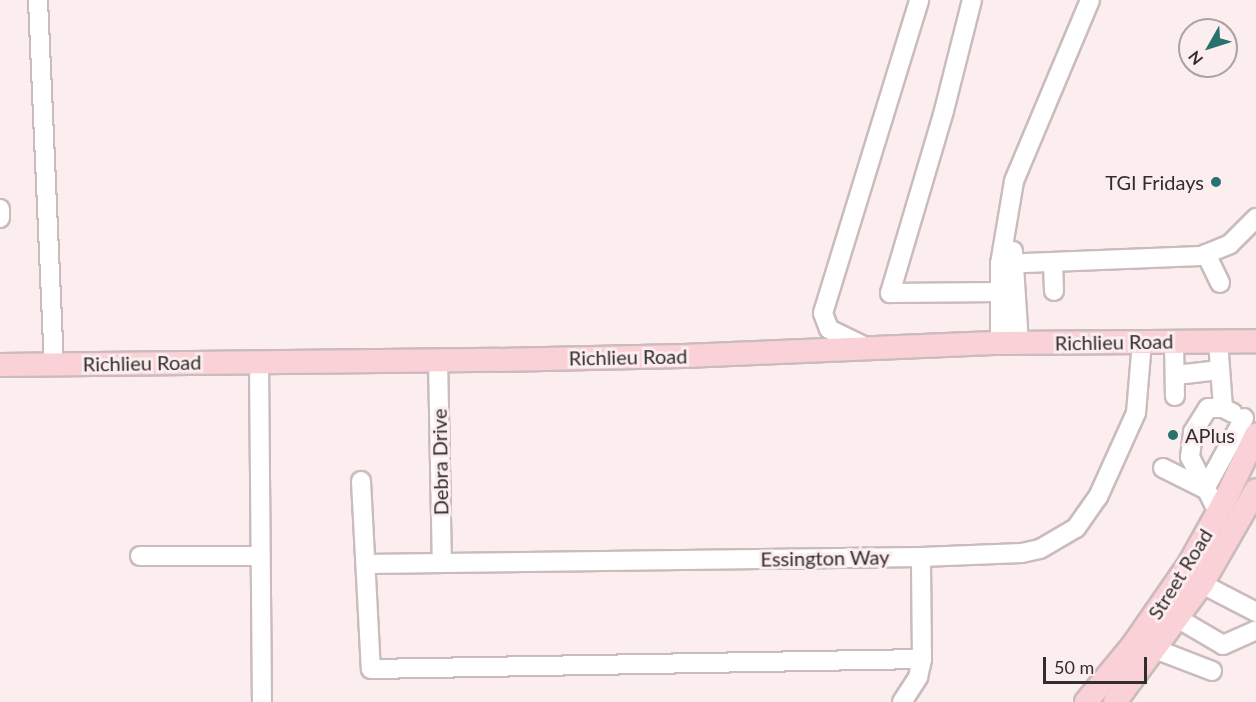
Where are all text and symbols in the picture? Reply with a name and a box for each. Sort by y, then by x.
north arrow [1178,18,1238,78]
text: N [1184,48,1206,69]
place label: TGI Fridays [1105,170,1204,194]
marker: TGI Fridays [1209,175,1223,189]
street label: Richlieu Road [1054,329,1174,355]
street label: Richlieu Road [568,344,688,370]
street label: Richlieu Road [82,350,202,376]
street label: Debra Drive [427,408,453,516]
place label: APlus [1185,423,1235,447]
marker: APlus [1166,428,1180,442]
street label: Street Road [1143,524,1217,624]
street label: Essington Way [760,545,890,571]
scale bar [1046,645,1150,683]
text: 50 m [1054,656,1094,678]

